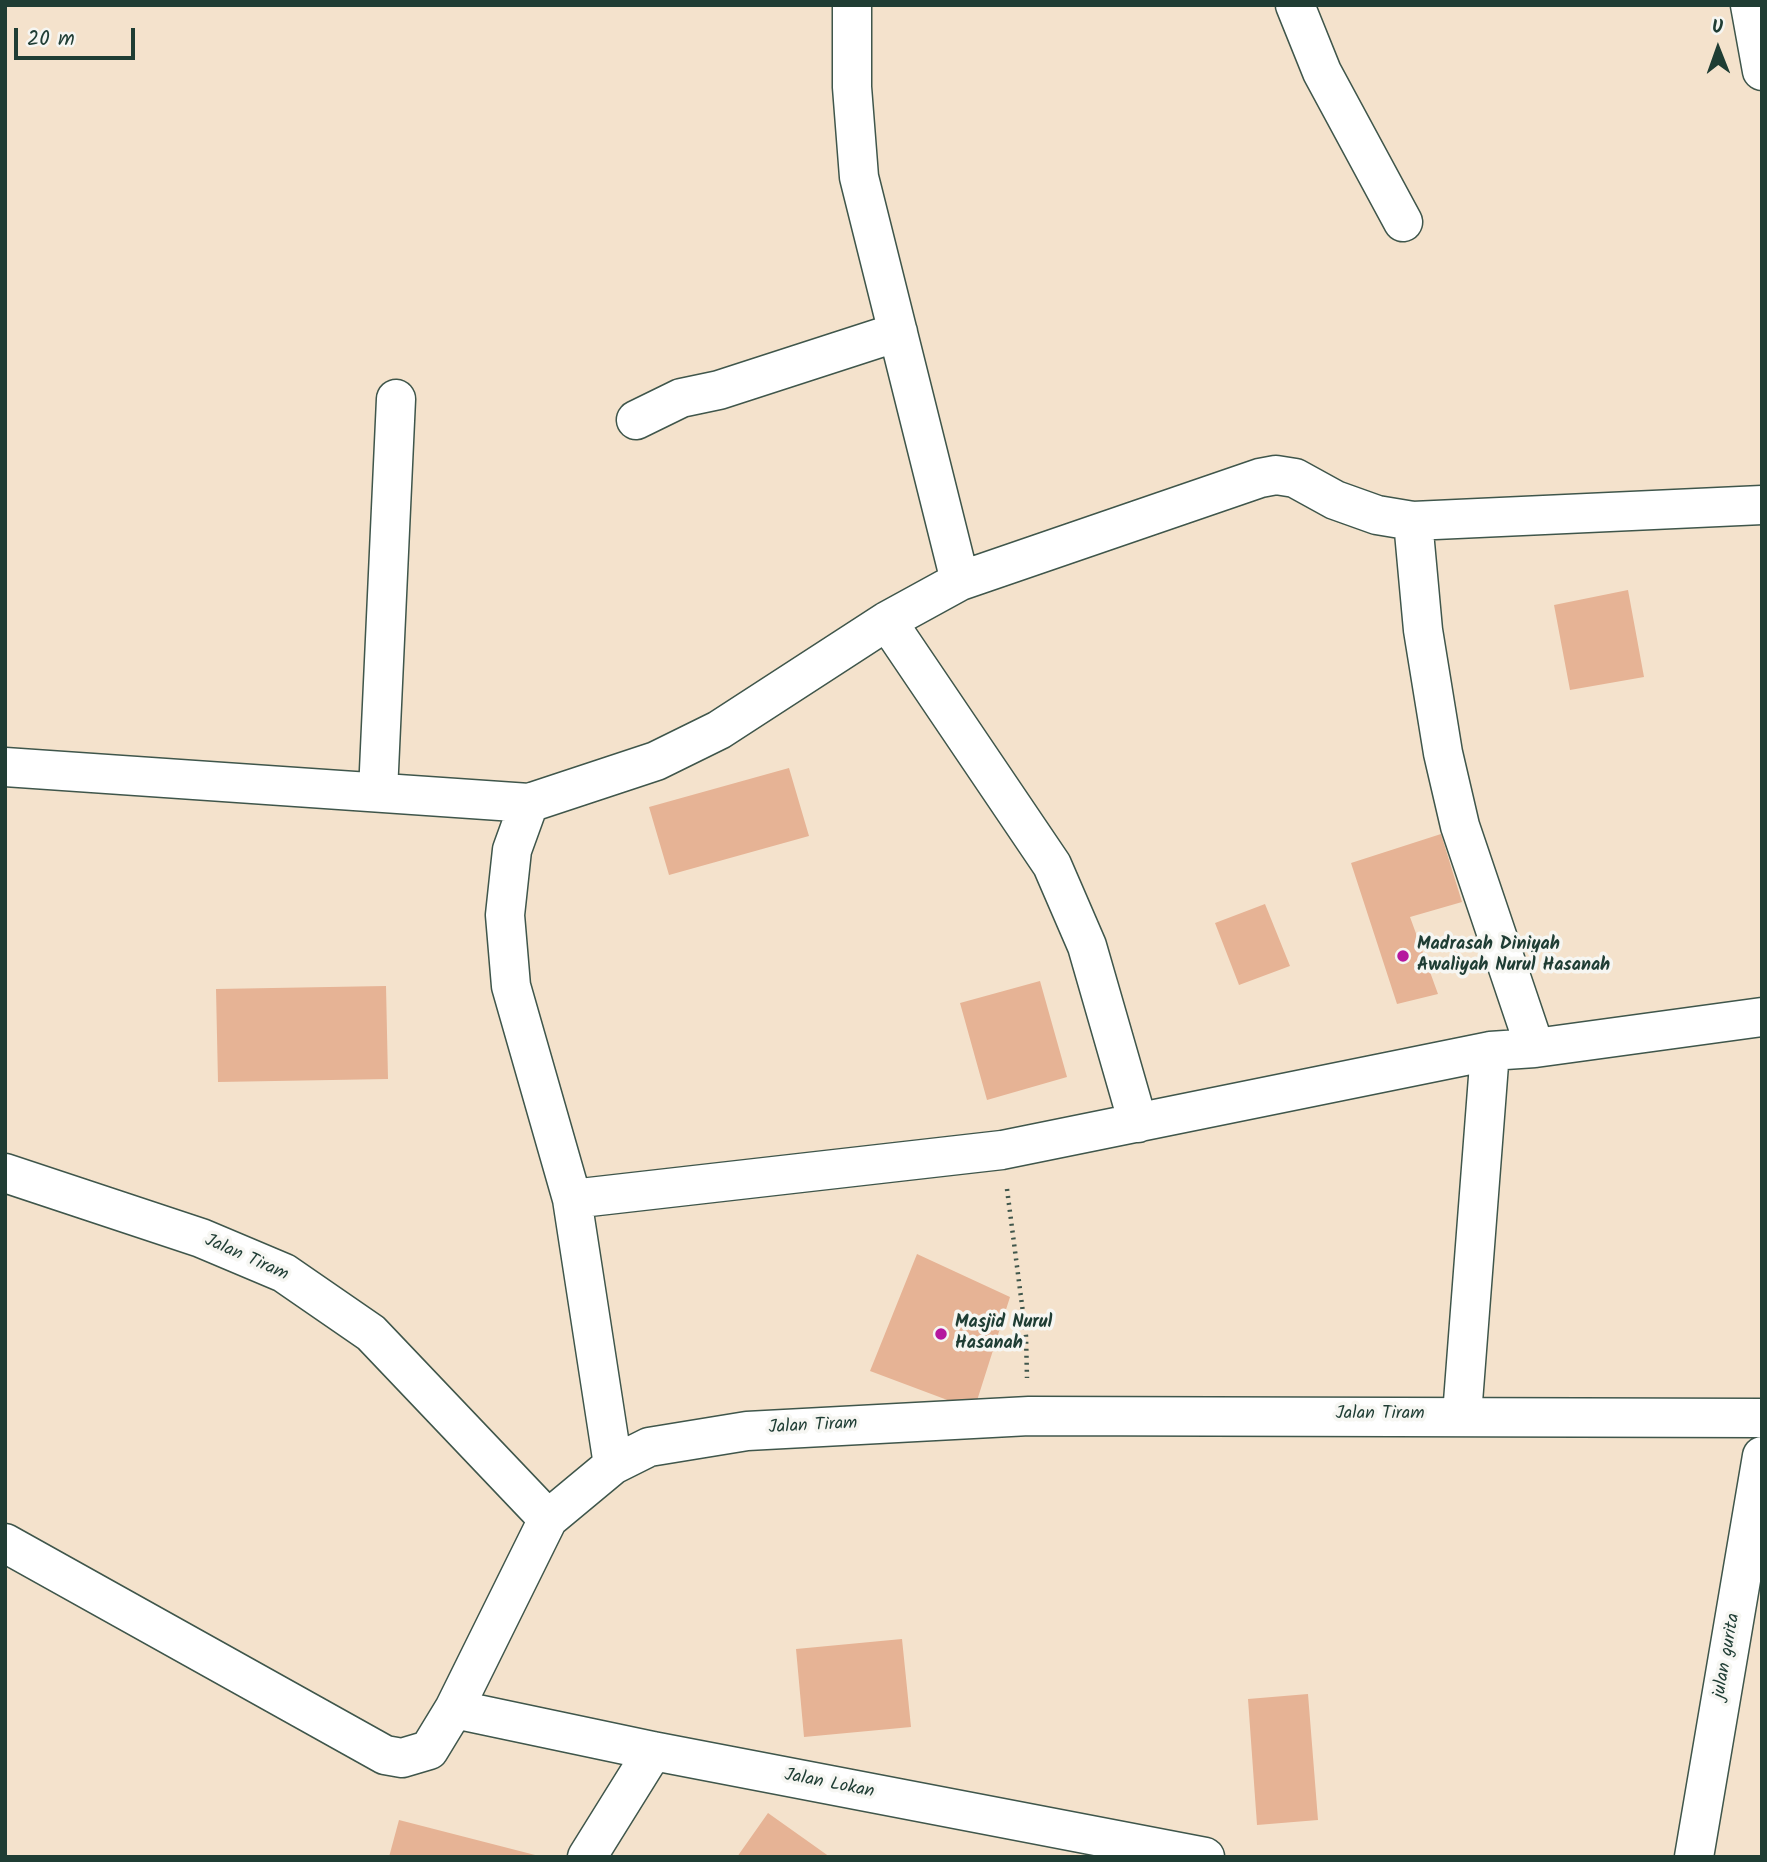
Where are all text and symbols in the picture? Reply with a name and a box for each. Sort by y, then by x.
text: U [1712,13,1724,43]
scale bar [18,14,138,58]
north arrow [1683,14,1753,84]
text: 20 m [27,23,75,56]
place label: Madrasah Diniyah Awaliyah Nurul Hasanah [1417,935,1610,978]
marker: Madrasah Diniyah Awaliyah Nurul Hasanah [1395,948,1411,964]
street label: Jalan Tiram [201,1231,291,1287]
place label: Masjid Nurul Hasanah [955,1313,1052,1356]
marker: Masjid Nurul Hasanah [933,1326,949,1342]
street label: Jalan Tiram [1335,1404,1425,1426]
street label: Jalan Tiram [768,1414,858,1440]
street label: julan gurita [1710,1612,1746,1700]
street label: Jalan Lokan [782,1766,876,1804]

